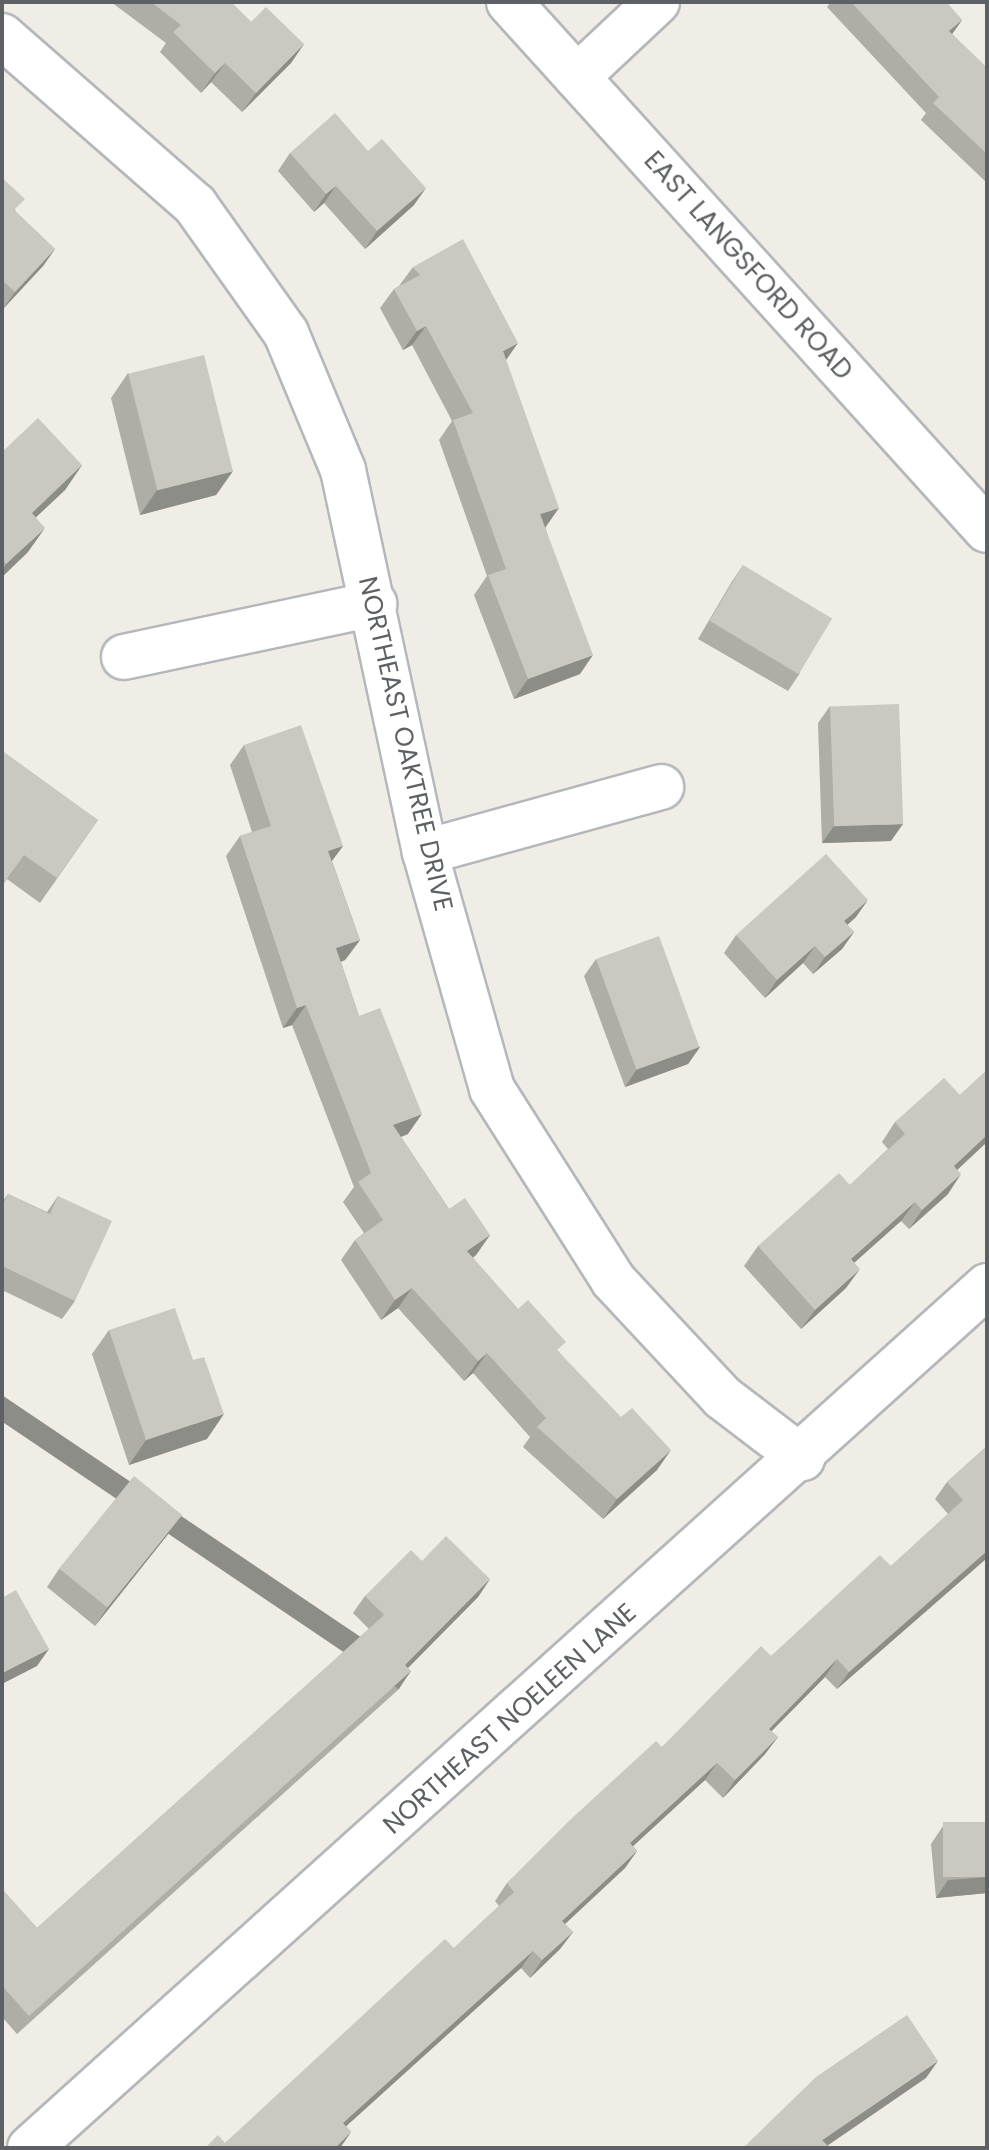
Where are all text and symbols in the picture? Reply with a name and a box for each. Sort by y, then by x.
street label: EAST LANGSFORD ROAD [637,145,859,387]
street label: NORTHEAST OAKTREE DRIVE [351,574,459,914]
street label: NORTHEAST NOELEEN LANE [377,1597,643,1841]

